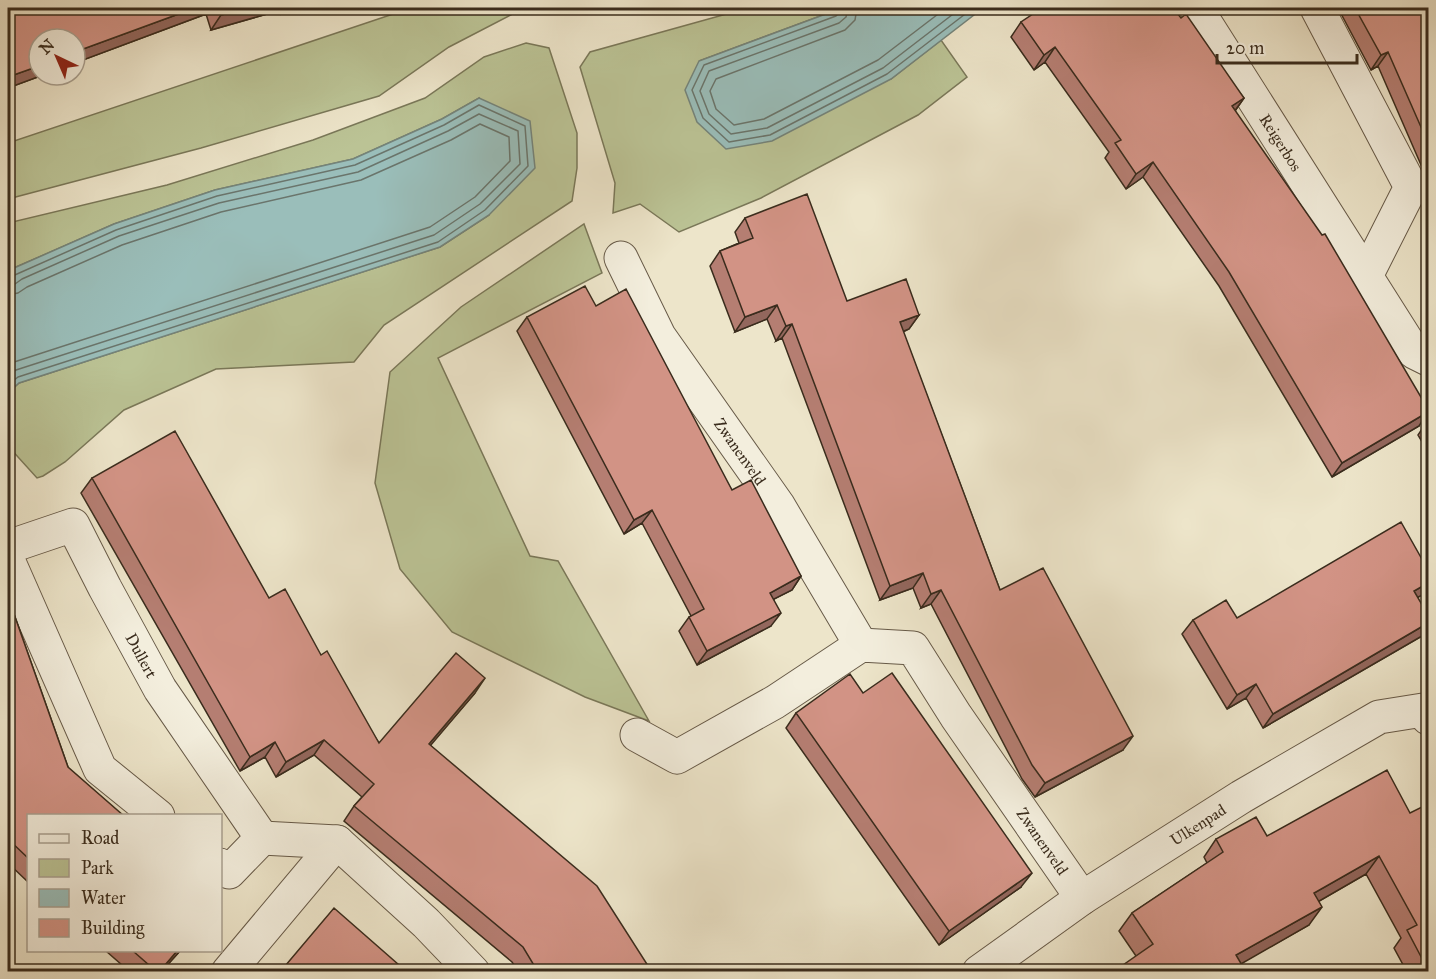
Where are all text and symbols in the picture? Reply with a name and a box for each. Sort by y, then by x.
north arrow [27,27,87,87]
scale bar [1217,27,1356,65]
text: N [35,35,59,58]
text: 20 m [1226,37,1264,59]
street label: Reigerbos [1256,110,1306,175]
street label: Zwanenveld [710,414,770,489]
street label: Dullert [122,630,162,681]
street label: Ulkenpad [1166,800,1229,849]
street label: Zwanenveld [1013,804,1072,878]
legend [27,814,222,952]
text: Road [81,827,119,849]
text: Park [81,857,114,879]
text: Water [81,887,126,909]
text: Building [81,917,145,940]

